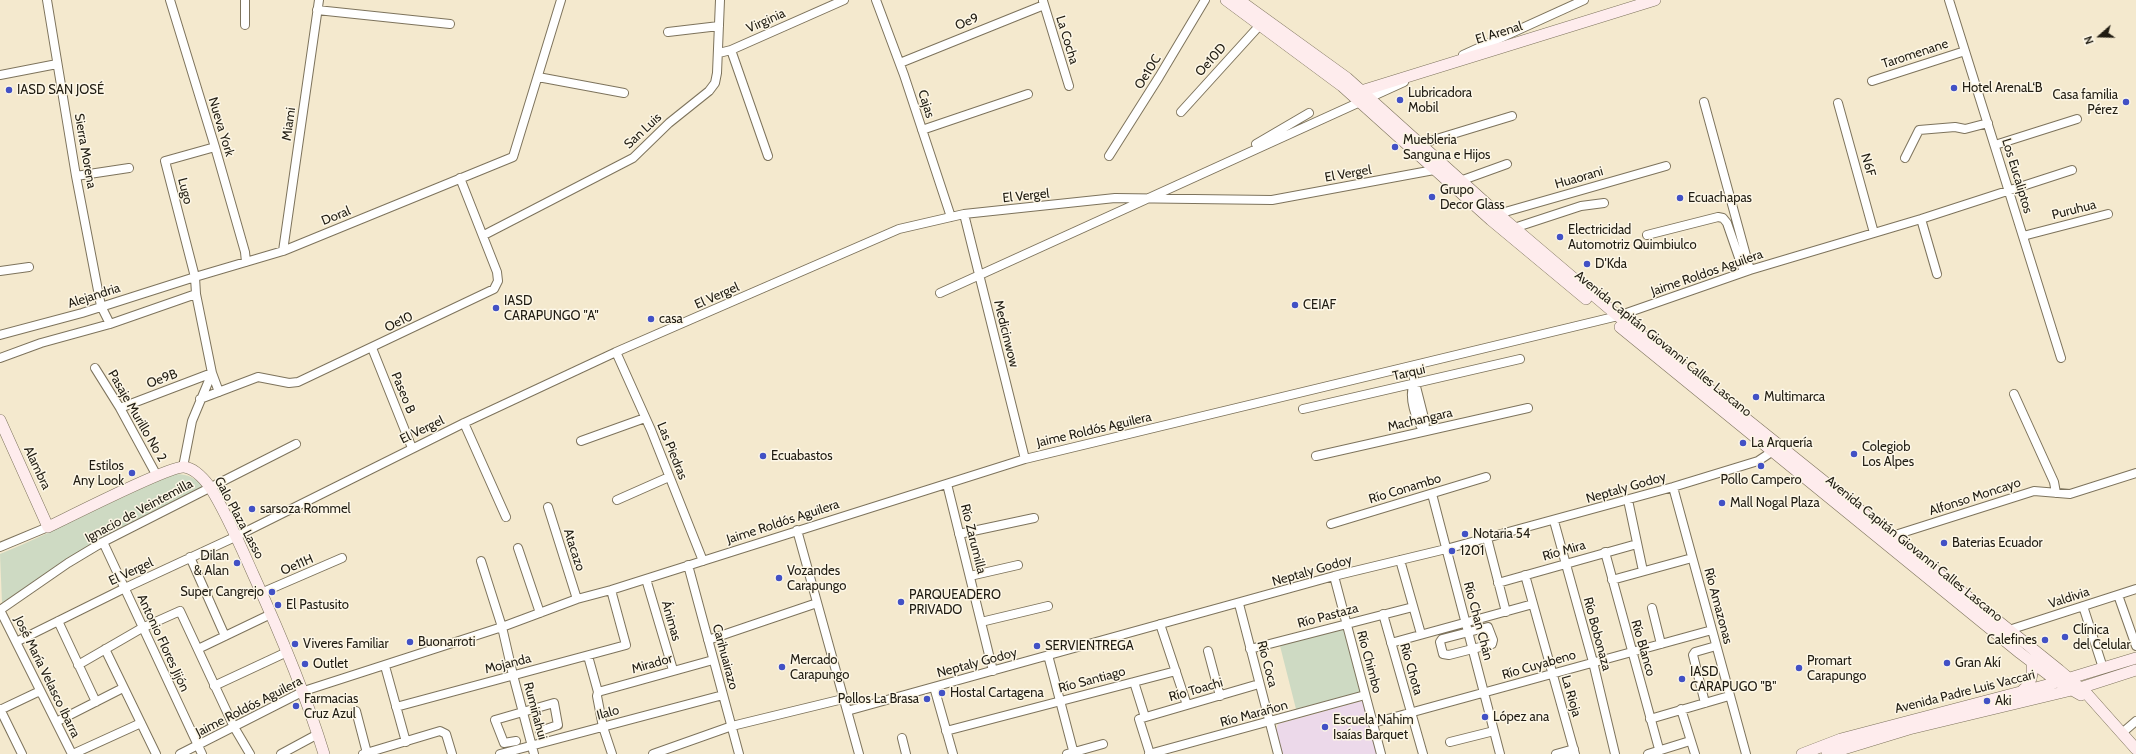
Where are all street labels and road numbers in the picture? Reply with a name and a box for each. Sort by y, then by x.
street label: Virginia [744,6,788,36]
street label: Oe9 [953,10,981,34]
street label: La Cocha [1052,14,1082,66]
street label: El Arenal [1474,18,1524,48]
street label: Taromenane [1880,36,1950,72]
street label: Oe10D [1192,40,1230,80]
street label: Oe10C [1131,52,1165,92]
street label: Cajas [914,88,938,120]
street label: Nueva York [205,95,237,159]
street label: Miami [279,106,299,142]
street label: San Luis [621,110,665,152]
street label: Sierra Morena [71,112,99,190]
street label: Los Eucaliptos [1998,137,2036,215]
street label: N6F [1857,152,1879,178]
street label: El Vergel [1323,162,1373,186]
street label: Huaorani [1553,164,1605,192]
street label: Lugo [174,176,196,206]
street label: El Vergel [1002,186,1050,206]
street label: Puruhua [2050,197,2098,223]
street label: Doral [319,203,353,229]
street label: Jaime Roldos Aguilera [1649,247,1765,299]
street label: Avenida Capitán Giovanni Calles Lascano [1571,268,1755,420]
street label: El Vergel [692,279,742,313]
street label: Alejandria [66,280,122,312]
street label: Medicinwow [990,299,1022,369]
street label: Oe10 [382,308,416,336]
street label: Tarqui [1391,362,1427,384]
street label: Oe9B [144,366,180,392]
street label: Pasaje Murillo No 2 [104,367,170,465]
street label: Paseo B [388,370,418,416]
street label: Machangara [1386,405,1454,435]
street label: Jaime Roldós Aguilera [1035,409,1153,451]
street label: El Vergel [397,413,447,447]
street label: Las Piedras [653,420,691,482]
street label: Alambra [20,444,54,492]
street label: Neptaly Godoy [1584,469,1668,507]
street label: Río Conambo [1367,471,1443,507]
street label: Avenida Capitán Giovanni Calles Lascano [1822,473,2006,625]
street label: Galo Plaza Lasso [211,474,267,562]
street label: Alfonso Moncayo [1927,475,2023,519]
street label: Ignacio de Veintemilla [82,476,196,546]
street label: Jaime Roldós Aguilera [725,496,841,548]
street label: Río Zarumilla [957,503,989,575]
street label: Atacazo [560,527,588,573]
street label: Río Mira [1541,537,1587,565]
street label: Oe11H [278,551,316,579]
street label: Neptaly Godoy [1270,552,1354,590]
street label: El Vergel [106,555,156,589]
street label: Río Amazonas [1700,566,1736,646]
street label: Río Chan Chán [1460,580,1496,662]
street label: Valdivia [2047,584,2091,612]
street label: Antonio Flores Jijón [134,592,192,694]
street label: Río Bobonaza [1580,595,1614,673]
street label: Ánimas [658,599,684,643]
street label: Río Pastaza [1296,600,1360,632]
street label: José María Velasco Ibarra [11,614,83,740]
street label: Río Blanco [1628,618,1658,678]
street label: Carihuairazo [709,622,741,692]
street label: Río Chimbo [1353,629,1385,695]
street label: Río Coca [1253,639,1281,689]
street label: Río Chota [1396,641,1426,697]
street label: Neptaly Godoy [935,645,1019,681]
street label: Río Cuyabeno [1500,647,1578,683]
street label: Mojanda [483,651,533,677]
street label: Mirador [630,651,674,677]
street label: Río Santiago [1057,664,1127,696]
street label: Avenida Padre Luis Vaccari [1893,667,2037,717]
street label: Jaime Roldós Aguilera [193,673,305,741]
street label: La Rioja [1558,674,1584,718]
street label: Río Toachi [1167,675,1225,705]
street label: Rumiñahui [520,681,550,741]
street label: Río Marañon [1219,698,1289,730]
street label: Ilalo [595,703,621,723]

